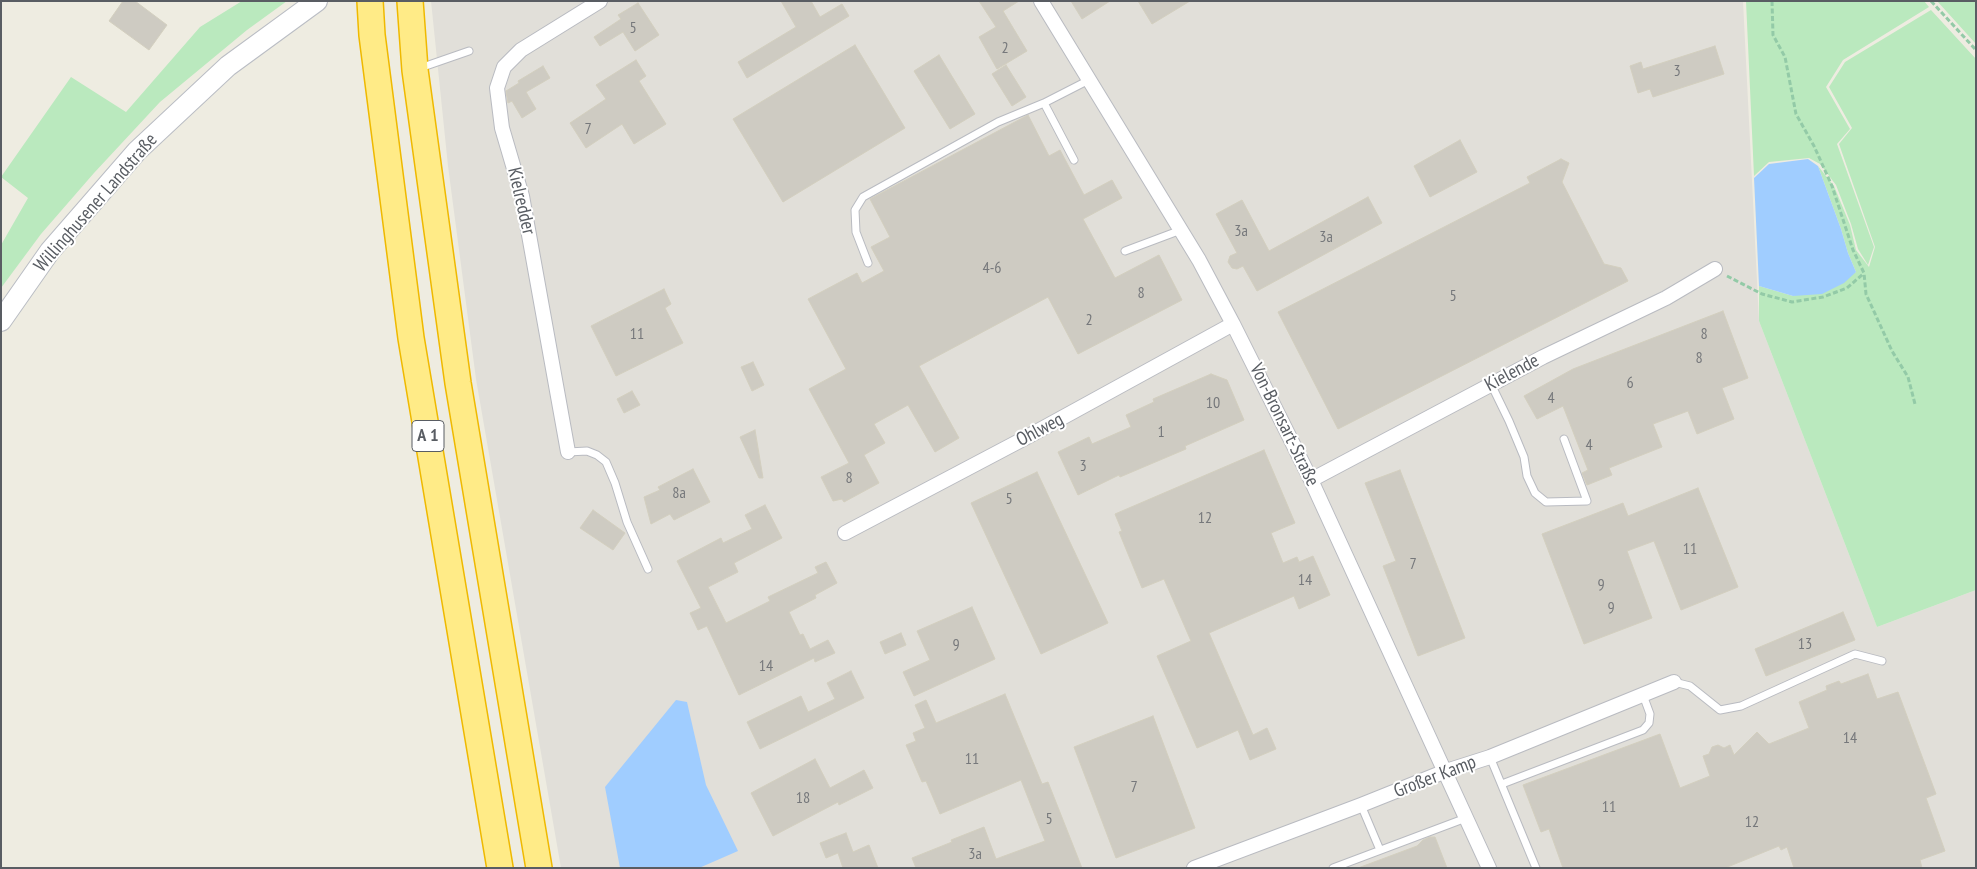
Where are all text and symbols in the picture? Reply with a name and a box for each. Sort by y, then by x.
house number: 5 [629,18,637,38]
house number: 2 [1001,38,1009,58]
house number: 3 [1673,61,1681,81]
house number: 7 [584,119,592,139]
street label: Willinghusener Landstraße [30,129,162,277]
street label: Kielredder [502,165,540,237]
house number: 3a [1234,221,1248,241]
house number: 3a [1319,227,1333,247]
house number: 4-6 [982,258,1002,278]
house number: 8 [1137,283,1145,303]
house number: 5 [1449,286,1457,306]
house number: 2 [1085,310,1093,330]
house number: 11 [630,324,644,344]
house number: 8 [1700,324,1708,344]
house number: 8 [1695,348,1703,368]
street label: Kielende [1481,349,1543,397]
street label: Von-Bronsart-Straße [1244,360,1324,490]
house number: 6 [1626,373,1634,393]
house number: 4 [1547,388,1555,408]
house number: 10 [1206,393,1220,413]
street label: Ohlweg [1013,408,1067,452]
road number: A 1 [412,421,444,452]
house number: 1 [1157,422,1165,442]
house number: 4 [1585,435,1593,455]
house number: 3 [1079,456,1087,476]
house number: 8 [845,468,853,488]
house number: 8a [672,483,686,503]
house number: 5 [1005,489,1013,509]
house number: 12 [1198,508,1212,528]
house number: 11 [1683,539,1697,559]
house number: 7 [1409,554,1417,574]
house number: 14 [1298,570,1312,590]
house number: 9 [1597,575,1605,595]
house number: 9 [1607,598,1615,618]
house number: 13 [1798,634,1812,654]
house number: 9 [952,635,960,655]
house number: 14 [759,656,773,676]
house number: 14 [1843,728,1857,748]
house number: 11 [965,749,979,769]
street label: Großer Kamp [1391,751,1479,803]
house number: 7 [1130,777,1138,797]
house number: 18 [796,788,810,808]
house number: 11 [1602,797,1616,817]
house number: 5 [1045,809,1053,829]
house number: 12 [1745,812,1759,832]
house number: 3a [968,844,982,864]

